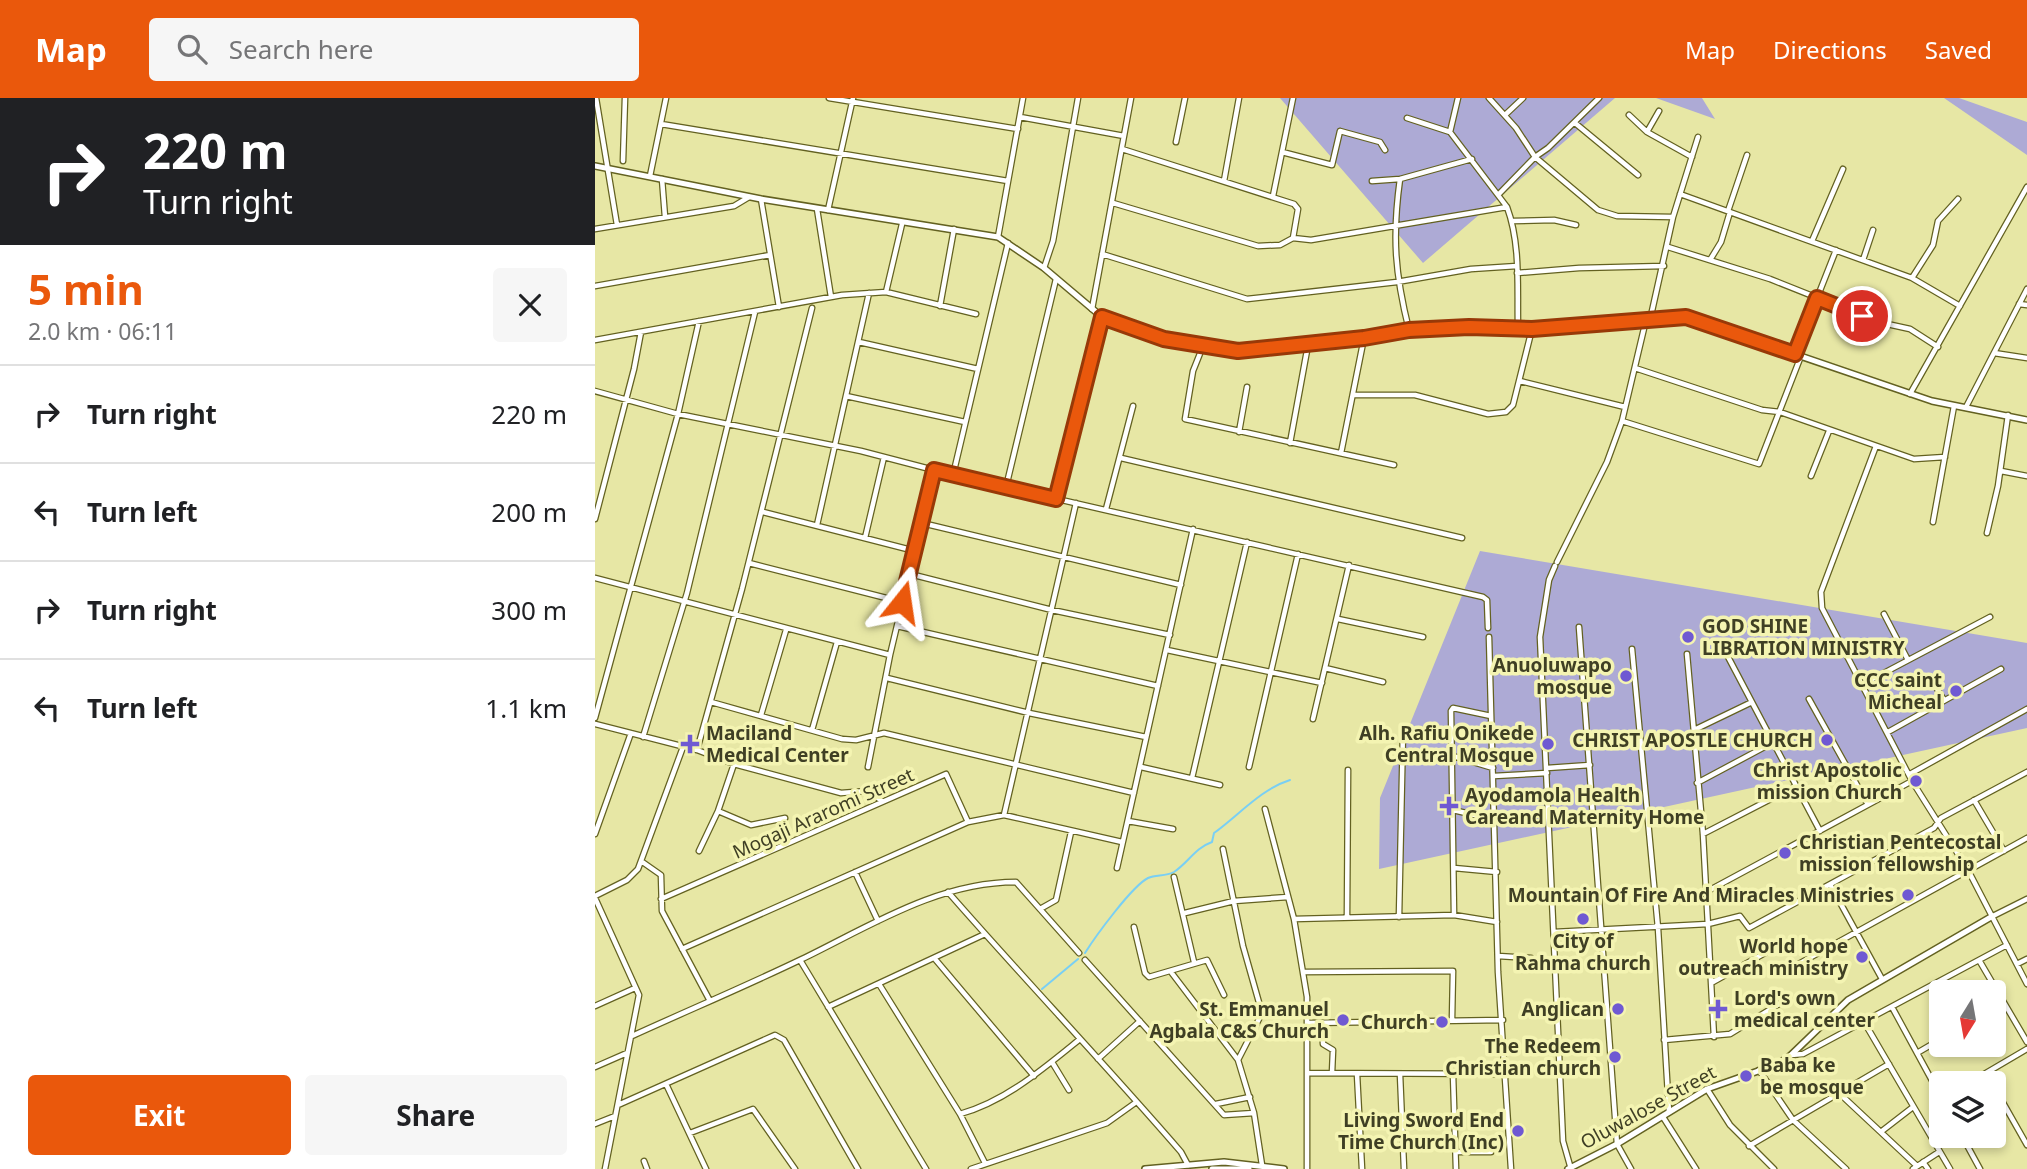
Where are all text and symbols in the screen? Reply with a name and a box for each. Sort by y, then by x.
search box [149,18,639,81]
text: Map [35,27,107,72]
icon: search [173,30,211,68]
text: Search here [229,31,373,67]
text: Map [1685,33,1735,66]
text: Directions [1773,33,1887,66]
text: Saved [1925,33,1992,66]
text: 220 m [143,117,288,183]
icon: right [28,126,119,217]
text: Turn right [143,180,293,223]
text: 5 min [28,260,144,317]
button: close [493,268,567,342]
pin [1832,286,1892,346]
icon: arrive [1843,297,1881,335]
text: 2.0 km · 06:11 [28,315,177,347]
icon: right [28,395,66,433]
text: Turn right [87,396,217,432]
text: 220 m [491,396,567,432]
icon: left [28,493,66,531]
text: Turn left [87,494,198,530]
text: 200 m [491,494,567,530]
position arrow [865,565,939,639]
icon: right [28,591,66,629]
text: Turn right [87,592,217,628]
text: 300 m [491,592,567,628]
place label: GOD SHINE LIBRATION MINISTRY [1702,613,1905,661]
marker: GOD SHINE LIBRATION MINISTRY [1680,629,1696,645]
place label: Anuoluwapo mosque [1493,652,1612,700]
place label: CCC saint Micheal [1854,667,1942,715]
marker: Anuoluwapo mosque [1618,668,1634,684]
marker: CCC saint Micheal [1948,683,1964,699]
icon: left [28,689,66,727]
text: Turn left [87,690,198,726]
text: 1.1 km [485,690,567,726]
place label: Maciland Medical Center [706,720,849,768]
place label: Alh. Rafiu Onikede Central Mosque [1359,720,1534,768]
place label: CHRIST APOSTLE CHURCH [1572,727,1813,753]
marker: CHRIST APOSTLE CHURCH [1819,732,1835,748]
marker: Maciland Medical Center [680,734,700,754]
marker: Alh. Rafiu Onikede Central Mosque [1540,736,1556,752]
place label: Christ Apostolic mission Church [1753,757,1902,805]
street label: Mogaji Araromi Street [728,761,918,865]
marker: Christ Apostolic mission Church [1908,773,1924,789]
place label: Ayodamola Health Careand Maternity Home [1465,782,1704,830]
marker: Ayodamola Health Careand Maternity Home [1439,796,1459,816]
place label: Christian Pentecostal mission fellowship [1799,829,2001,877]
marker: Christian Pentecostal mission fellowship [1777,845,1793,861]
place label: Mountain Of Fire And Miracles Ministries [1508,882,1894,908]
marker: Mountain Of Fire And Miracles Ministries [1900,887,1916,903]
marker: City of Rahma church [1575,911,1591,927]
place label: City of Rahma church [1515,928,1651,976]
place label: World hope outreach ministry [1678,933,1848,981]
marker: World hope outreach ministry [1854,949,1870,965]
north arrow [1929,980,2005,1057]
map controls [1929,980,2006,1148]
place label: Lord's own medical center [1734,985,1875,1033]
place label: St. Emmanuel Agbala C&S Church [1149,996,1329,1044]
place label: Anglican [1522,996,1604,1022]
marker: Lord's own medical center [1708,999,1728,1019]
marker: Anglican [1610,1001,1626,1017]
place label: Church [1361,1009,1428,1035]
marker: St. Emmanuel Agbala C&S Church [1335,1012,1351,1028]
marker: Church [1434,1014,1450,1030]
place label: The Redeem Christian church [1445,1033,1601,1081]
marker: The Redeem Christian church [1607,1049,1623,1065]
place label: Baba ke be mosque [1760,1052,1864,1100]
street label: Oluwalose Street [1576,1059,1721,1155]
marker: Baba ke be mosque [1738,1068,1754,1084]
button: layers [1929,1071,2006,1148]
button: Exit [28,1075,291,1155]
button: Share [305,1075,567,1155]
place label: Living Sword End Time Church (Inc) [1338,1107,1504,1155]
marker: Living Sword End Time Church (Inc) [1510,1123,1526,1139]

